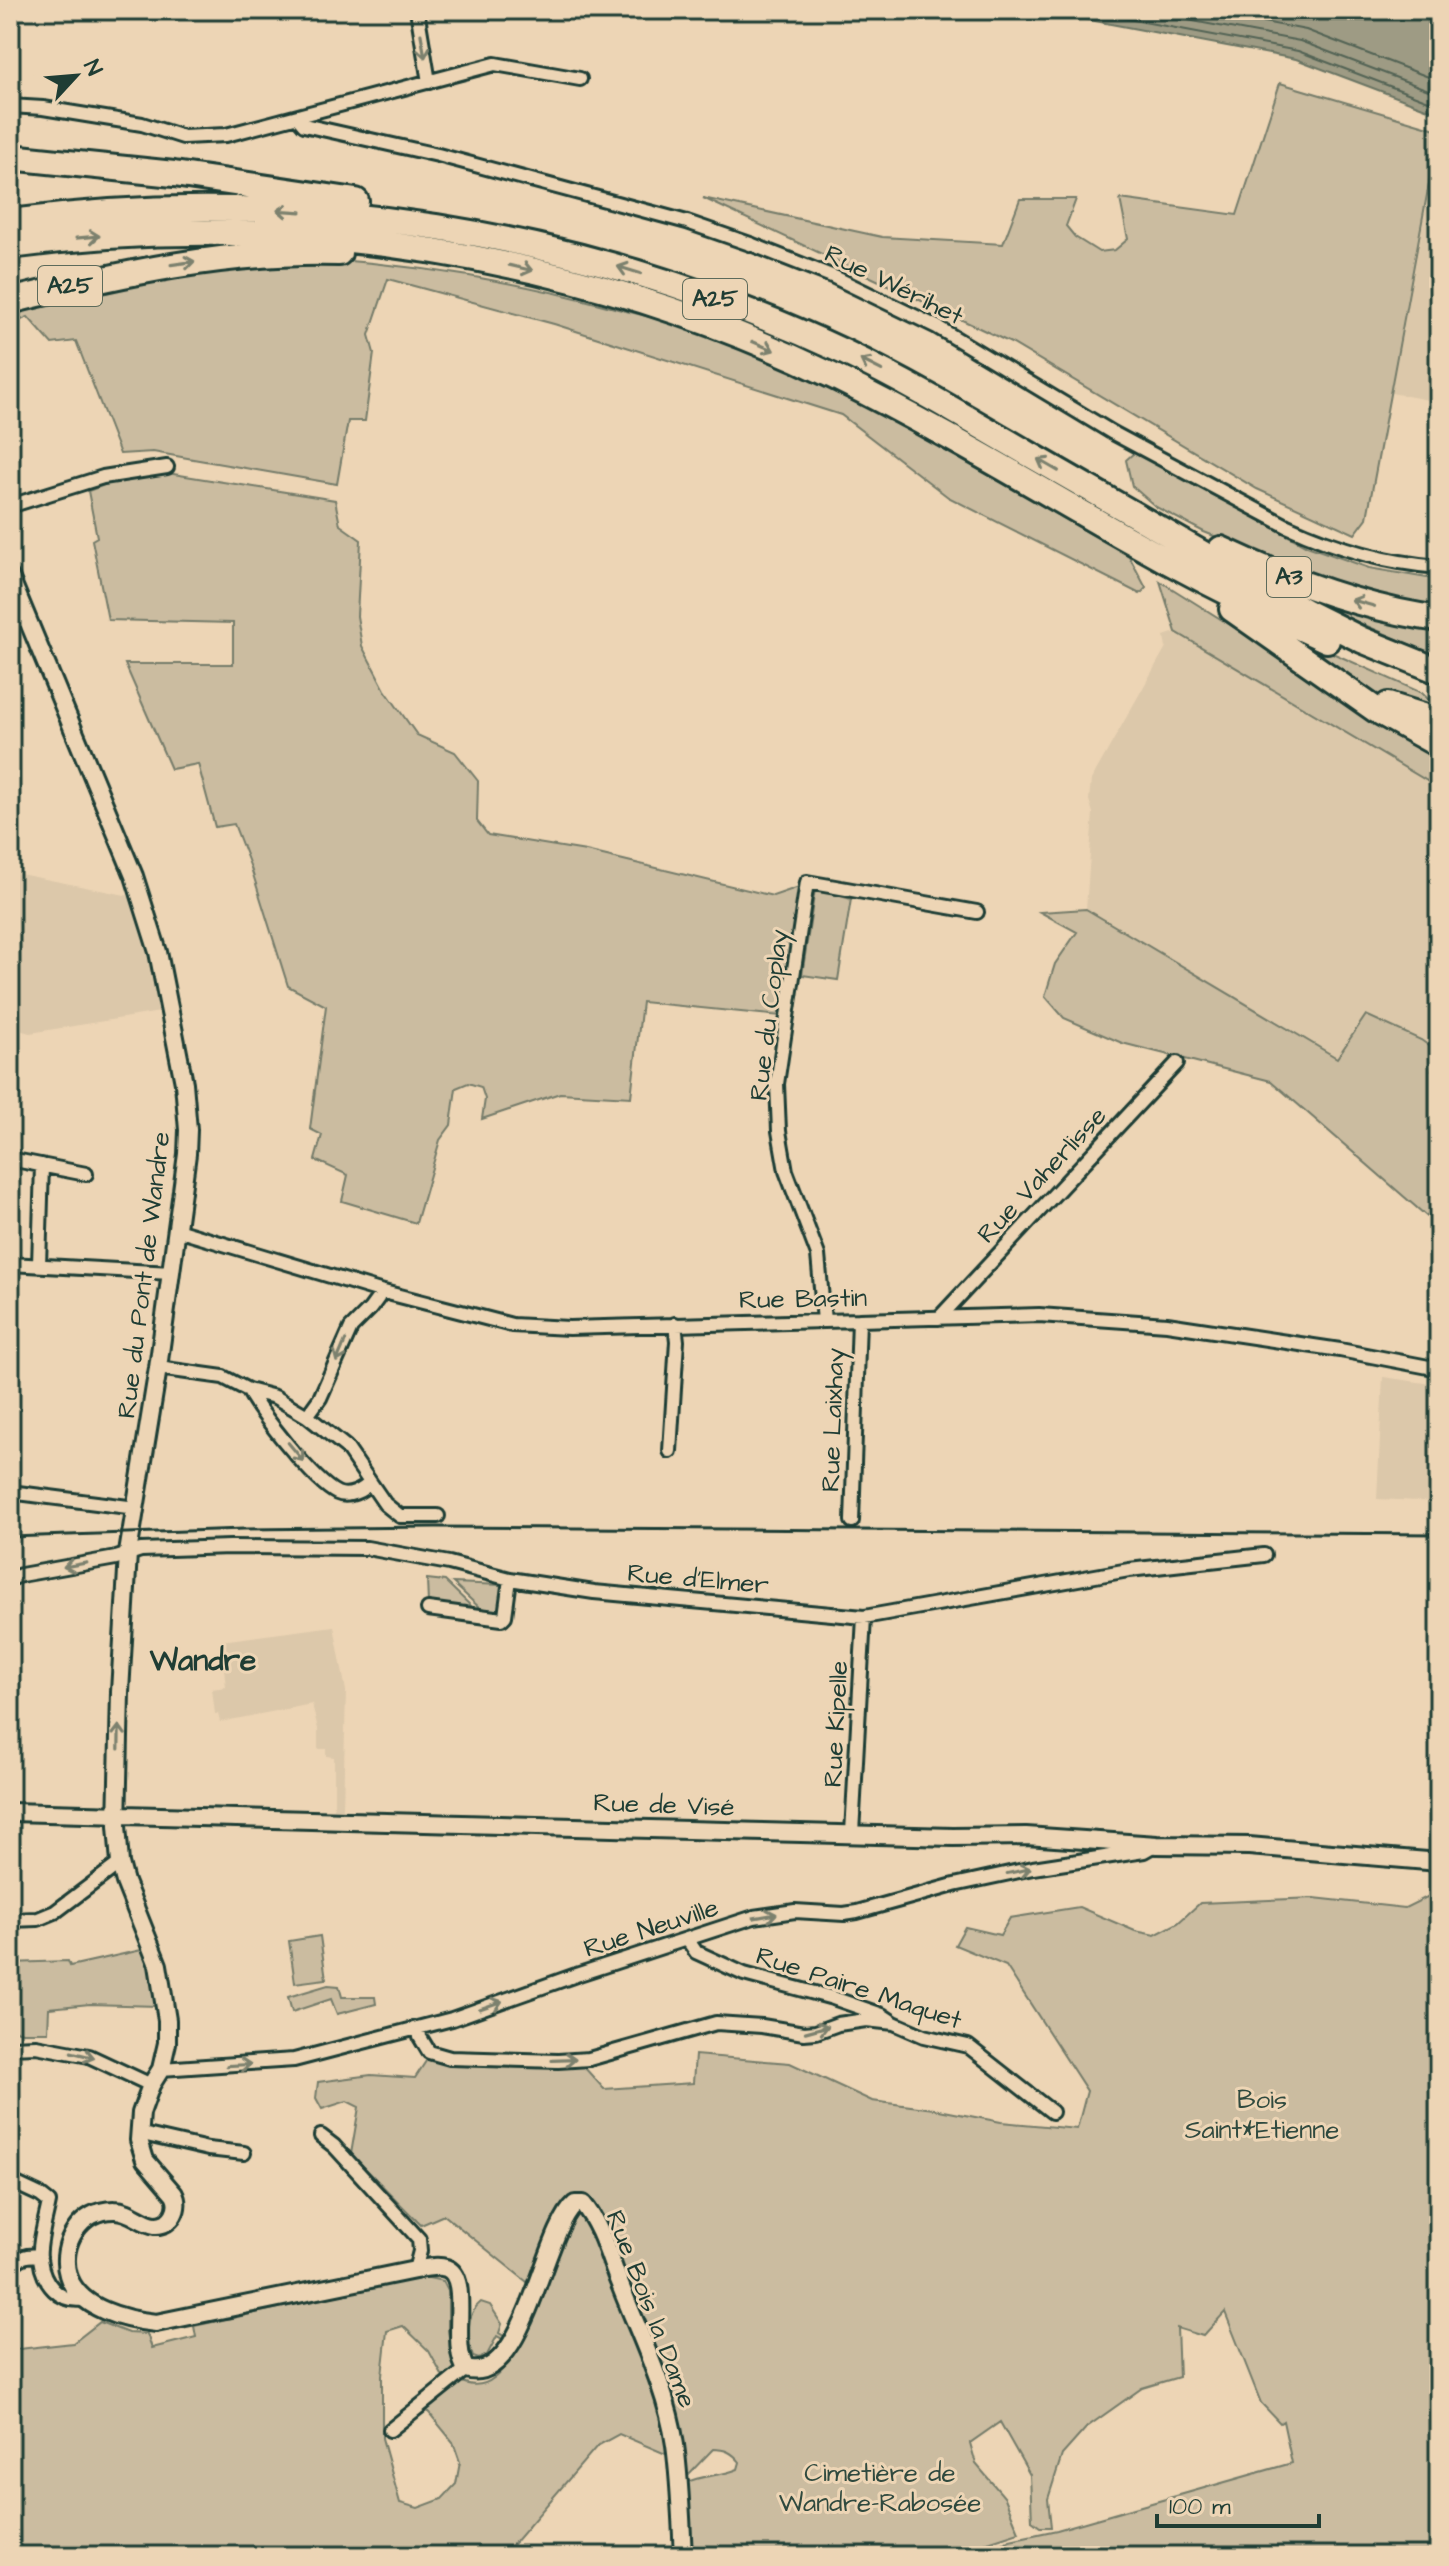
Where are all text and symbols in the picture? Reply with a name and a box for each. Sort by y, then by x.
one-way arrow [416,33,431,58]
north arrow [36,36,116,116]
text: N [76,55,110,81]
one-way arrow [276,203,303,218]
one-way arrow [74,229,100,244]
street label: Rue Wérihet [818,236,970,334]
one-way arrow [170,255,195,270]
one-way arrow [508,261,533,276]
one-way arrow [617,262,643,277]
road number: A25 [38,266,102,306]
road number: A25 [683,279,747,319]
one-way arrow [751,339,775,354]
one-way arrow [859,357,883,373]
one-way arrow [1037,457,1060,473]
road number: A3 [1267,557,1311,597]
one-way arrow [1350,595,1376,610]
street label: Rue du Coplay [741,927,799,1103]
street label: Rue Vaherlisse [969,1099,1115,1251]
street label: Rue du Pont de Wandre [109,1130,179,1420]
street label: Rue Bastin [738,1280,868,1318]
one-way arrow [332,1338,347,1363]
street label: Rue Laixhay [812,1347,856,1493]
one-way arrow [287,1441,305,1462]
street label: Rue d'Elmer [626,1555,770,1603]
one-way arrow [63,1558,88,1573]
district label: Wandre [149,1640,256,1682]
street label: Rue Kipelle [815,1660,857,1788]
one-way arrow [111,1724,127,1751]
street label: Rue de Visé [593,1785,735,1825]
one-way arrow [1006,1863,1031,1878]
street label: Rue Neuville [579,1889,723,1967]
one-way arrow [752,1907,777,1922]
street label: Rue Paire Maquet [751,1938,967,2038]
one-way arrow [479,1997,504,2012]
one-way arrow [804,2021,829,2035]
one-way arrow [70,2049,96,2064]
one-way arrow [550,2053,577,2068]
one-way arrow [225,2057,252,2072]
park label: Bois Saint*Etienne [1185,2082,1339,2148]
street label: Rue Bois la Dame [597,2205,705,2413]
park label: Cimetière de Wandre-Rabosée [779,2455,981,2521]
scale bar [1157,2478,1319,2528]
text: 100 m [1169,2490,1231,2524]

